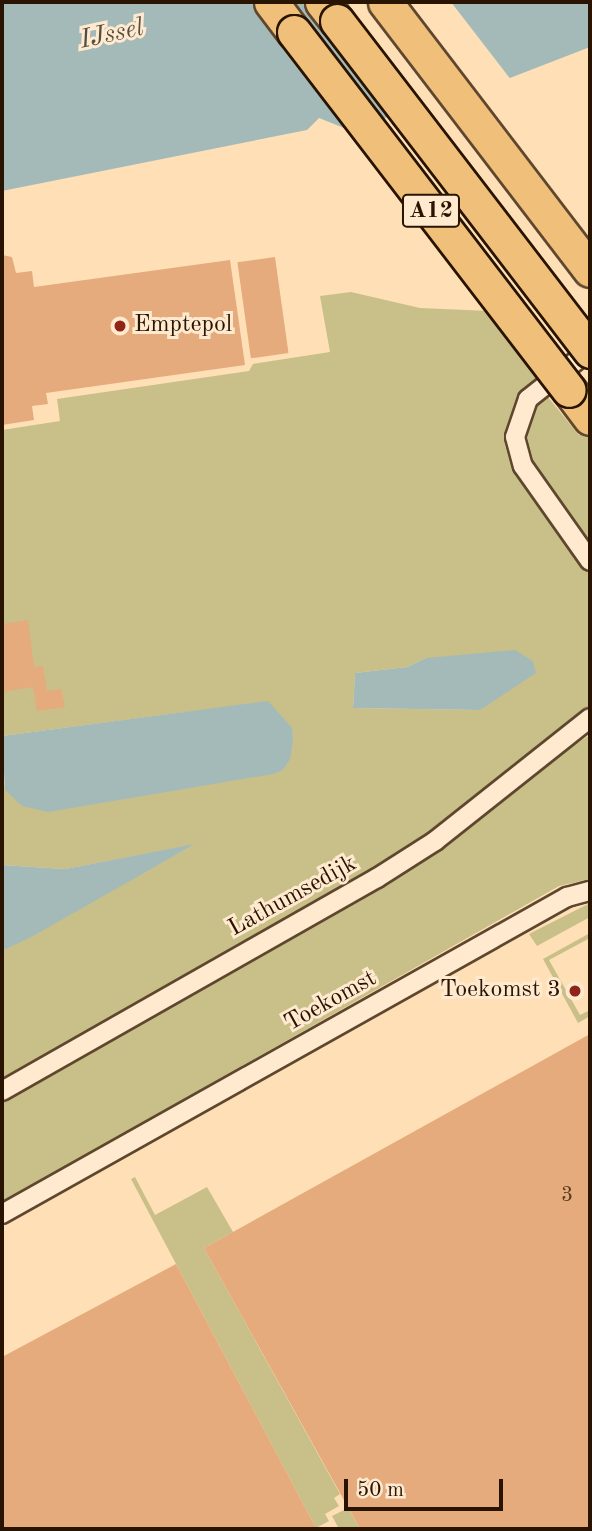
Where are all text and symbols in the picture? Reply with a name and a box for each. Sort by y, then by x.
water label: IJssel [77,13,147,57]
road number: A12 [401,192,461,230]
place label: Emptepol [134,312,232,340]
marker: Emptepol [112,318,128,334]
street label: Lathumsedijk [224,850,362,944]
street label: Toekomst [280,965,382,1039]
place label: Toekomst 3 [440,977,561,1005]
marker: Toekomst 3 [567,983,583,999]
house number: 3 [561,1183,573,1209]
scale bar [347,1464,506,1508]
text: 50 m [357,1480,404,1501]

